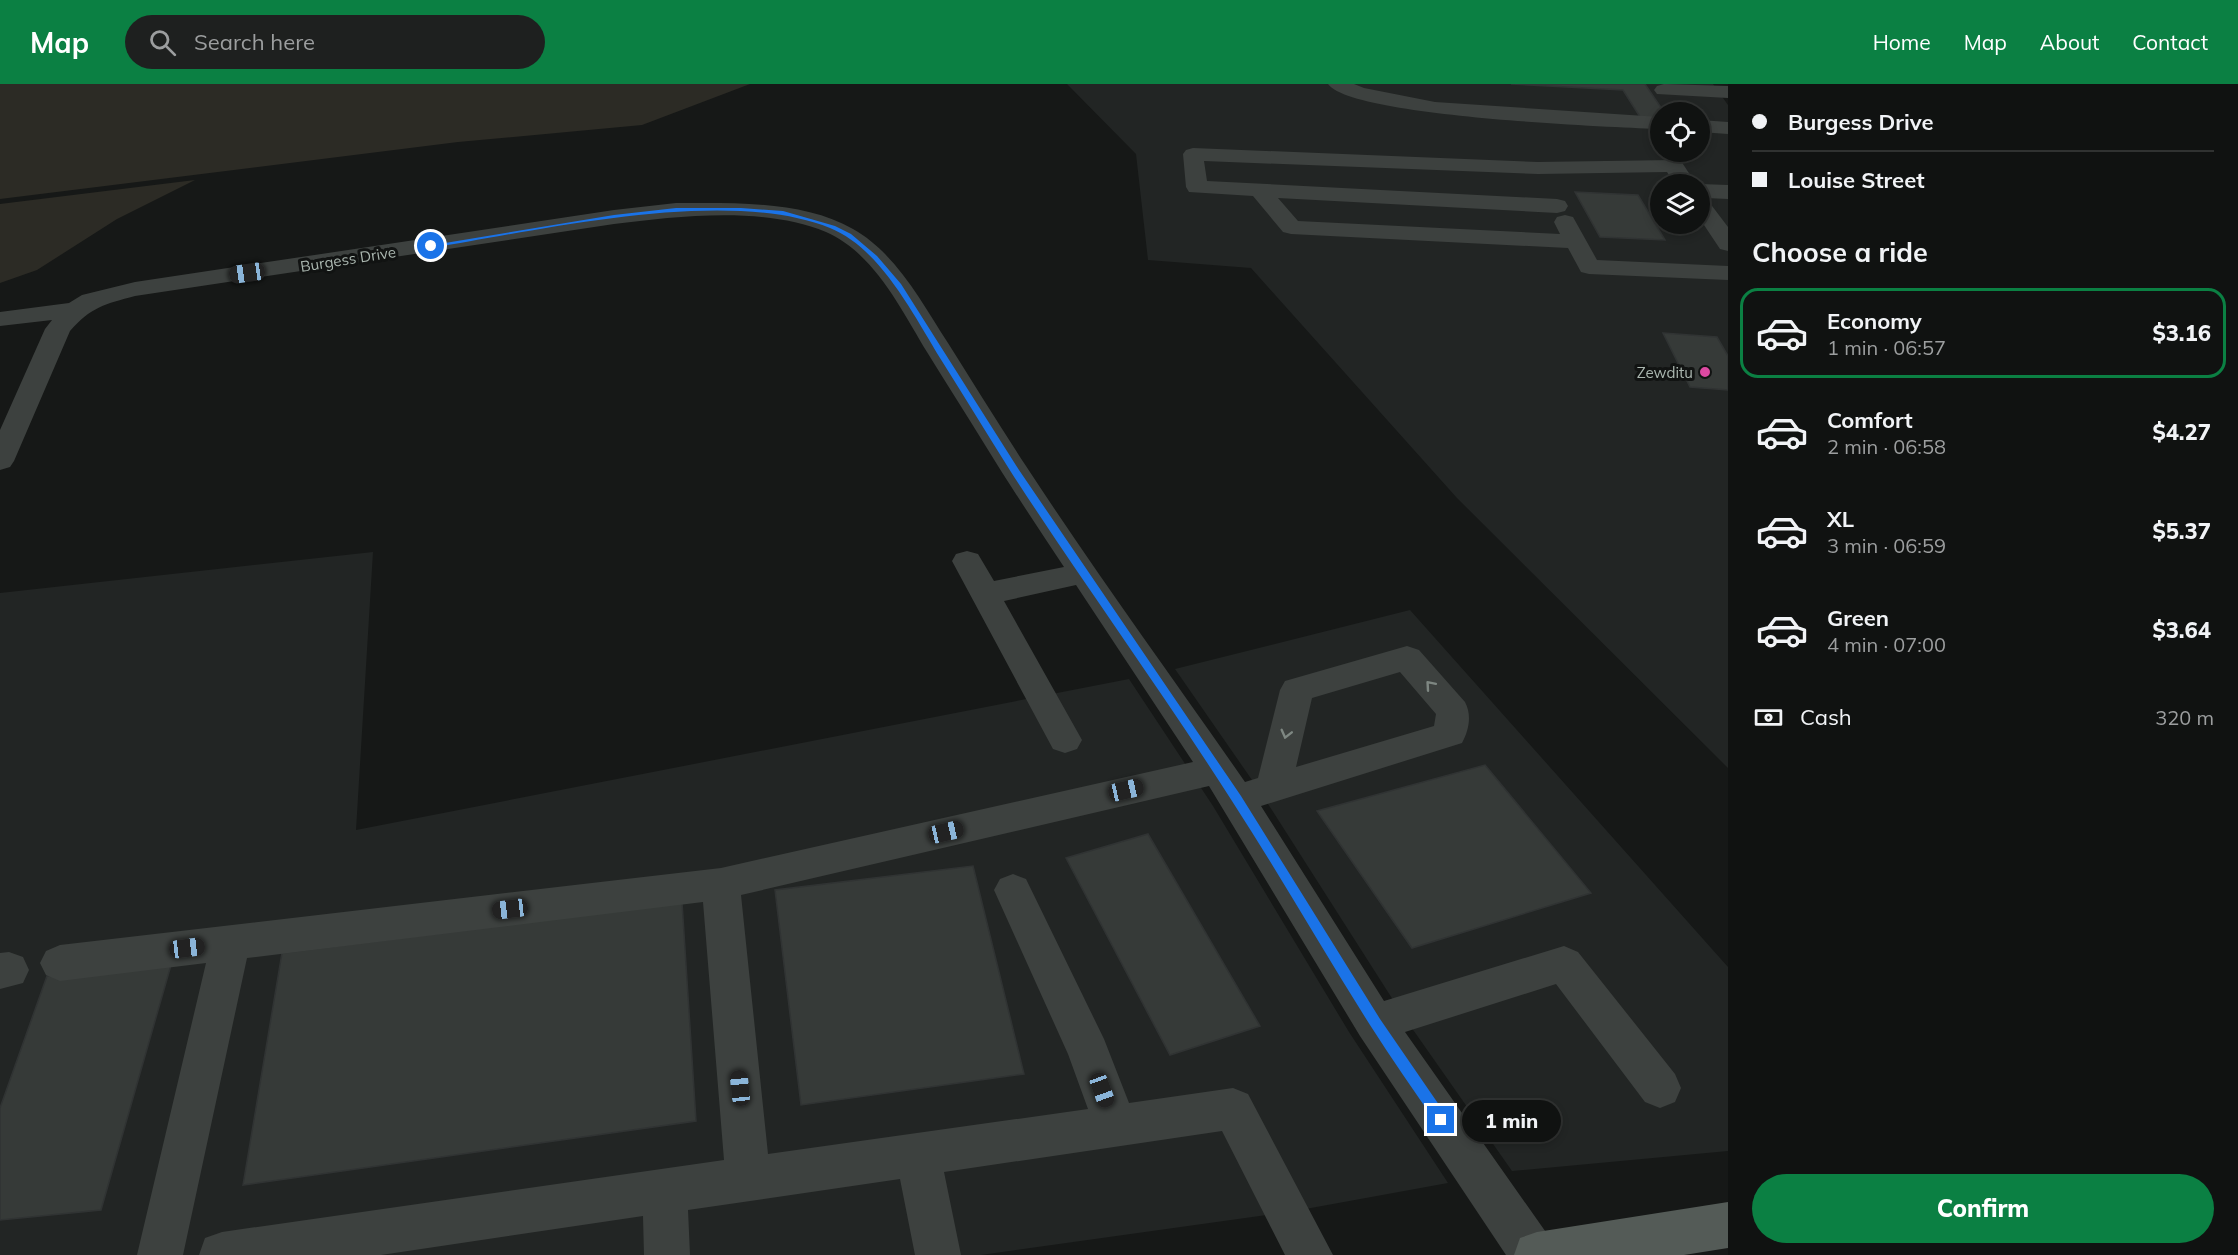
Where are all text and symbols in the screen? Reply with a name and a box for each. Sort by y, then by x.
search box [125,15,545,69]
text: Map [30,25,89,60]
icon: search [146,26,179,59]
text: Search here [194,28,315,56]
text: Home [1873,29,1931,55]
text: Map [1964,29,2007,55]
text: About [2040,29,2099,55]
text: Contact [2132,29,2208,55]
map controls [1650,102,1710,234]
button: locate [1650,102,1710,162]
text: Burgess Drive [1788,108,1934,136]
text: Louise Street [1788,166,1925,194]
button: layers [1650,174,1710,234]
route start [417,232,444,259]
text: Choose a ride [1752,235,1928,269]
street label: Burgess Drive [299,242,397,276]
car [228,262,266,284]
icon: car [1755,306,1809,360]
text: Economy [1827,307,1922,335]
text: $3.16 [2152,319,2211,347]
text: 1 min · 06:57 [1827,335,1946,360]
place label: Zewditu [1637,363,1693,382]
marker: Zewditu [1698,365,1712,379]
icon: car [1755,405,1809,459]
text: Comfort [1827,406,1913,434]
text: $4.27 [2152,418,2211,446]
text: 2 min · 06:58 [1827,434,1946,459]
icon: car [1755,504,1809,558]
text: XL [1827,505,1854,533]
text: $5.37 [2152,517,2211,545]
text: 3 min · 06:59 [1827,533,1946,558]
icon: car [1755,603,1809,657]
text: Green [1827,604,1889,632]
text: $3.64 [2152,616,2211,644]
text: 4 min · 07:00 [1827,632,1946,657]
one-way arrow [1426,681,1437,692]
icon: cash [1752,701,1785,734]
text: Cash [1800,703,1852,731]
text: 320 m [2155,705,2214,730]
one-way arrow [1280,729,1293,739]
car [1106,777,1146,803]
car [926,819,966,845]
car [491,898,529,920]
car [168,937,206,959]
car [729,1069,751,1107]
car [1087,1070,1117,1110]
callout: 1 min [1462,1099,1561,1141]
route end [1427,1106,1454,1133]
text: 1 min [1485,1108,1538,1133]
button: Confirm [1752,1174,2214,1243]

